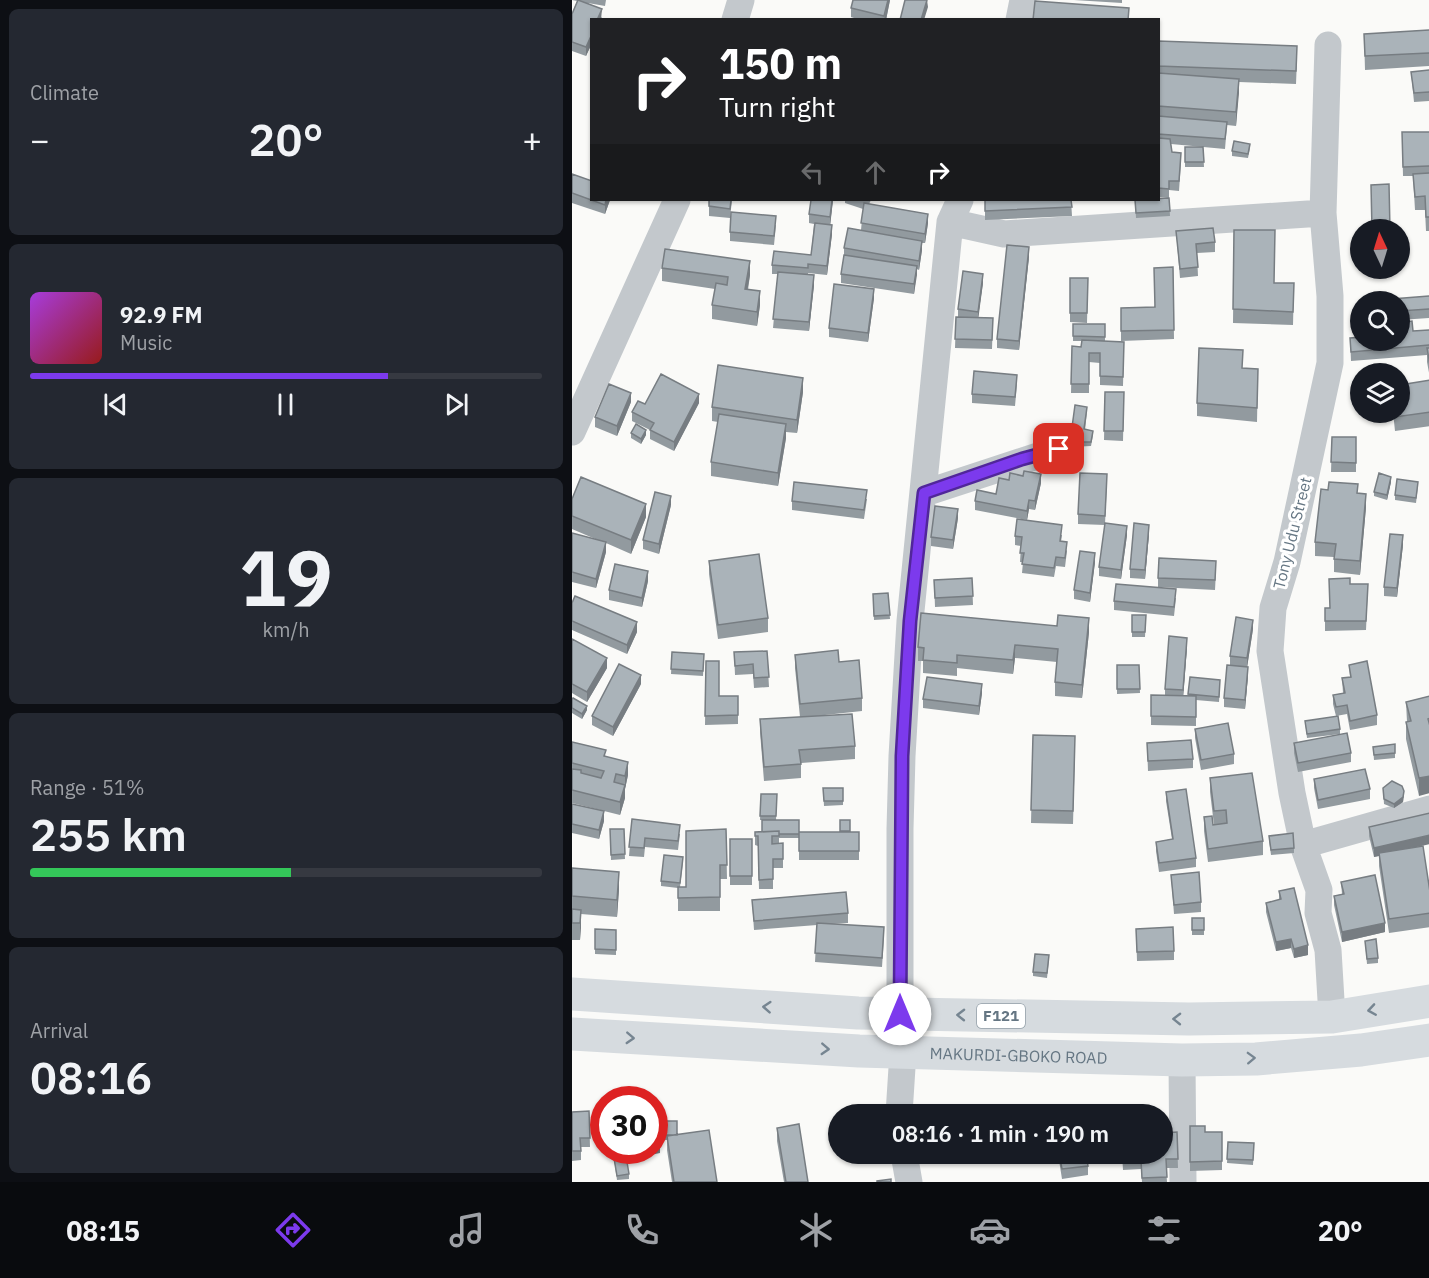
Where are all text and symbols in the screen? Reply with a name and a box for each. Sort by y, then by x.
text: 150 m [719,36,842,91]
icon: right [620,42,698,120]
text: Climate [30,79,99,106]
text: Turn right [719,89,836,124]
text: 20° [248,110,324,168]
text: − [30,118,50,161]
text: + [522,118,542,161]
icon: left [796,156,829,189]
icon: ahead [859,156,892,189]
icon: right [922,156,955,189]
north arrow [1350,219,1410,279]
map controls [1350,219,1410,423]
button: search [1350,291,1410,351]
text: 92.9 FM [120,300,203,329]
text: Music [120,329,172,356]
button: layers [1350,363,1410,423]
icon: previous [99,388,132,421]
icon: pause [269,388,302,421]
icon: next [440,388,473,421]
pin [1033,423,1084,474]
icon: arrive [1042,432,1075,465]
street label: Tony Udu Street [1268,475,1316,591]
text: 19 [239,526,333,627]
text: km/h [262,616,310,643]
text: Range · 51% [30,774,145,801]
text: 255 km [30,805,187,863]
position arrow [868,982,932,1046]
one-way arrow [762,1001,771,1014]
road number: F121 [977,1004,1025,1028]
one-way arrow [1367,1004,1376,1016]
one-way arrow [957,1009,966,1021]
one-way arrow [1173,1012,1182,1025]
text: Arrival [30,1017,88,1044]
one-way arrow [626,1031,635,1044]
one-way arrow [821,1043,830,1056]
street label: MAKURDI-GBOKO ROAD [929,1043,1108,1068]
text: 08:16 [30,1048,152,1106]
one-way arrow [1246,1052,1255,1065]
speed limit sign: 30 [590,1086,668,1164]
text: 08:16 · 1 min · 190 m [892,1119,1109,1148]
icon: directions [272,1209,314,1251]
icon: music [446,1209,488,1251]
icon: phone [621,1209,663,1251]
icon: climate [795,1209,837,1251]
icon: car [969,1209,1011,1251]
icon: filters [1143,1209,1185,1251]
text: 08:15 [66,1213,140,1248]
text: 20° [1318,1213,1363,1248]

